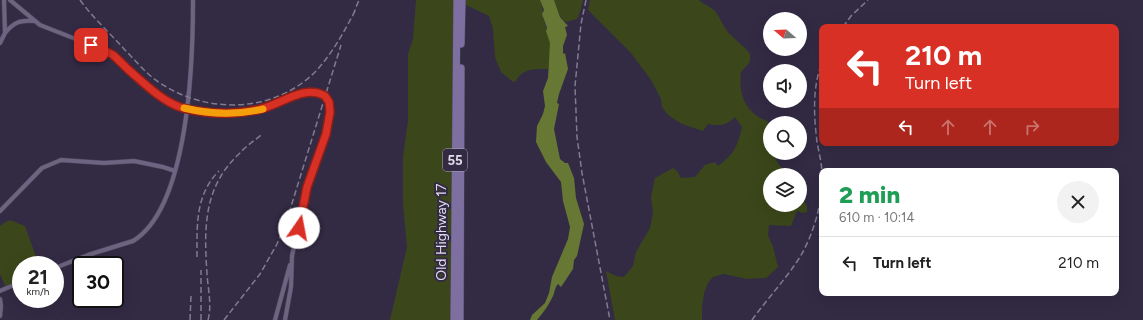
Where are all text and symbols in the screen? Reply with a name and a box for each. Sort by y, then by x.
north arrow [763,12,807,56]
map controls [763,12,807,212]
pin [74,28,108,62]
icon: arrive [80,34,102,56]
text: 210 m [905,38,982,72]
icon: left [839,40,891,92]
button: sound [763,64,807,108]
text: Turn left [905,72,972,94]
button: search [763,116,807,160]
icon: left [895,116,917,138]
icon: ahead [937,116,959,138]
icon: ahead [979,116,1001,138]
icon: right [1021,116,1043,138]
road number: 55 [443,149,467,171]
button: layers [763,168,807,212]
text: 2 min [839,180,900,209]
button: close [1057,181,1099,223]
street label: Old Highway 17 [433,183,450,281]
position arrow [278,207,320,249]
text: 610 m · 10:14 [839,210,915,225]
icon: left [839,252,861,274]
text: Turn left [873,254,931,272]
text: 210 m [1058,254,1099,272]
speed limit sign: 30 [72,256,124,308]
text: 21 [28,265,48,289]
text: km/h [27,285,49,298]

